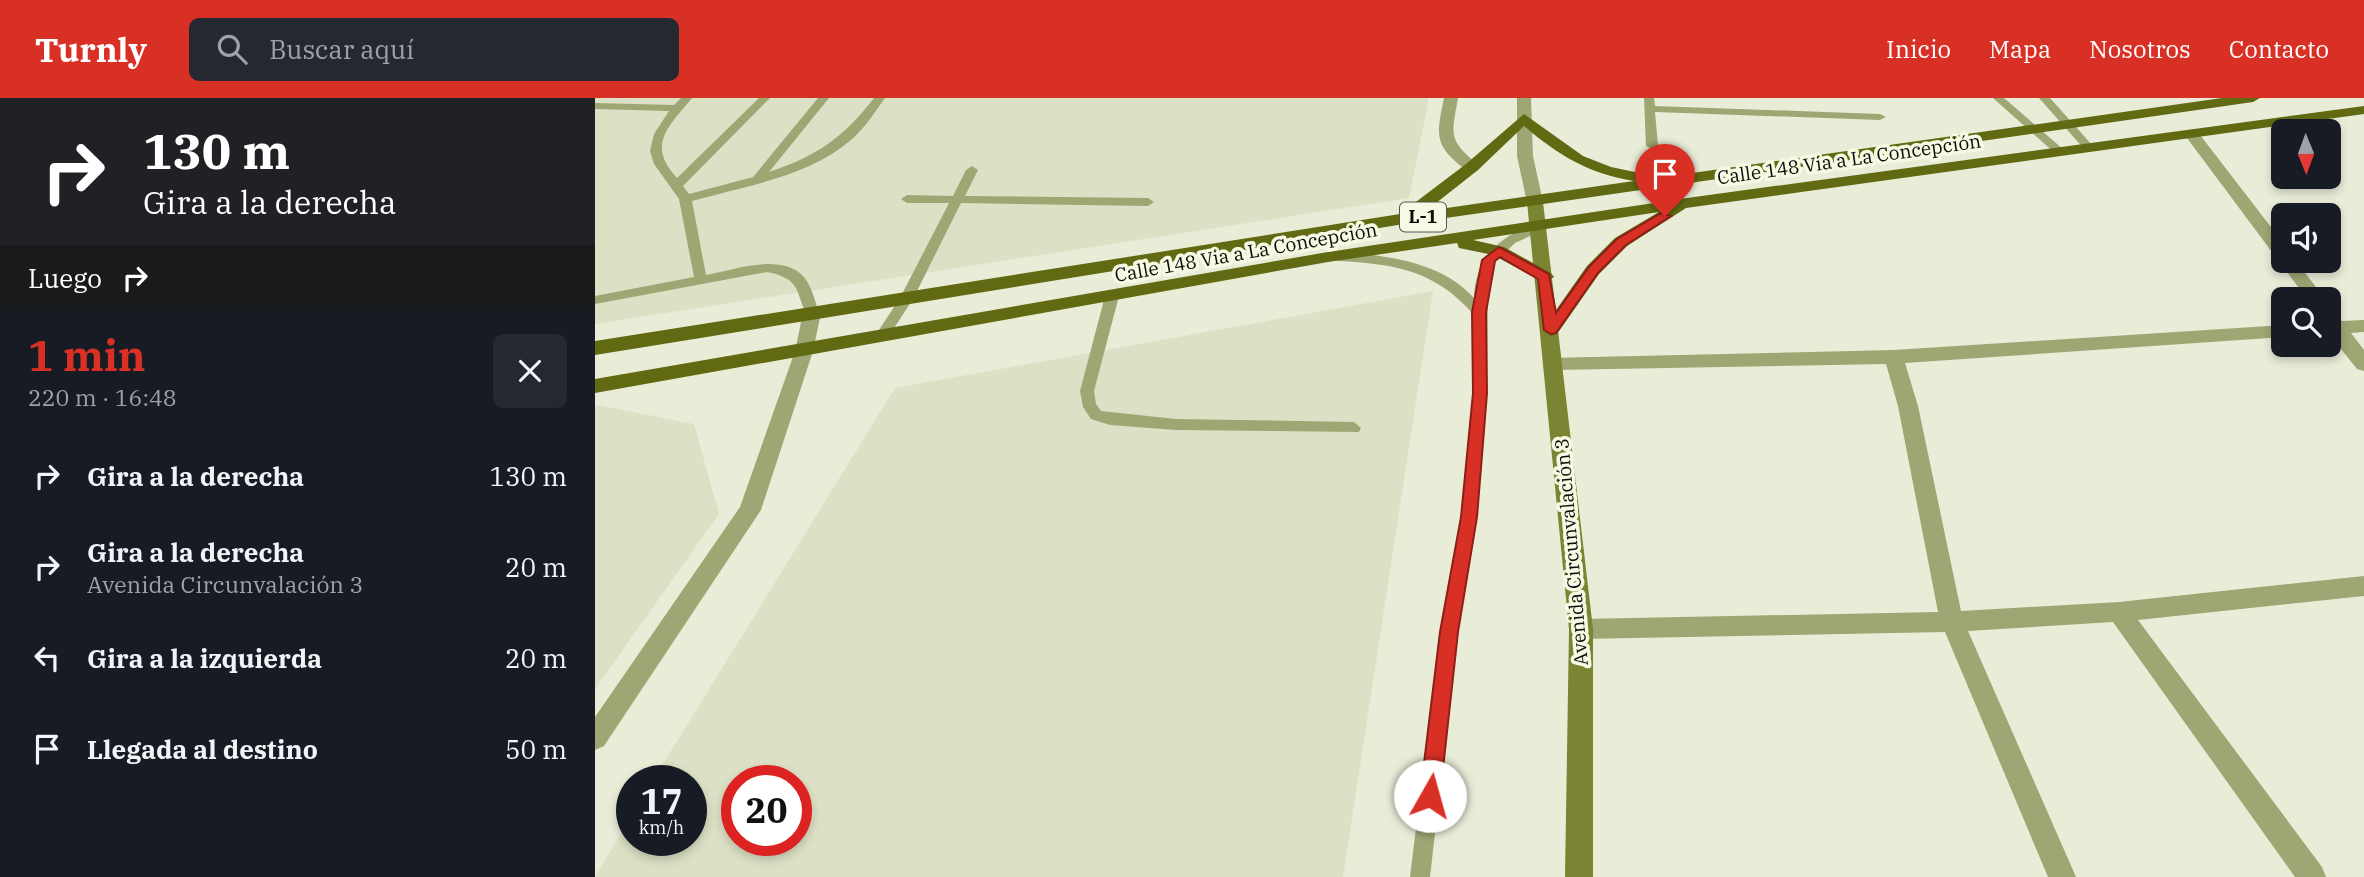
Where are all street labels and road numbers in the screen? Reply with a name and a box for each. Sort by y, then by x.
street label: Calle 148 Via a La Concepción [1716,129,1982,189]
road number: L-1 [1400,202,1446,232]
street label: Calle 148 Via a La Concepción [1113,217,1379,287]
street label: Avenida Circunvalación 3 [1549,437,1593,667]

